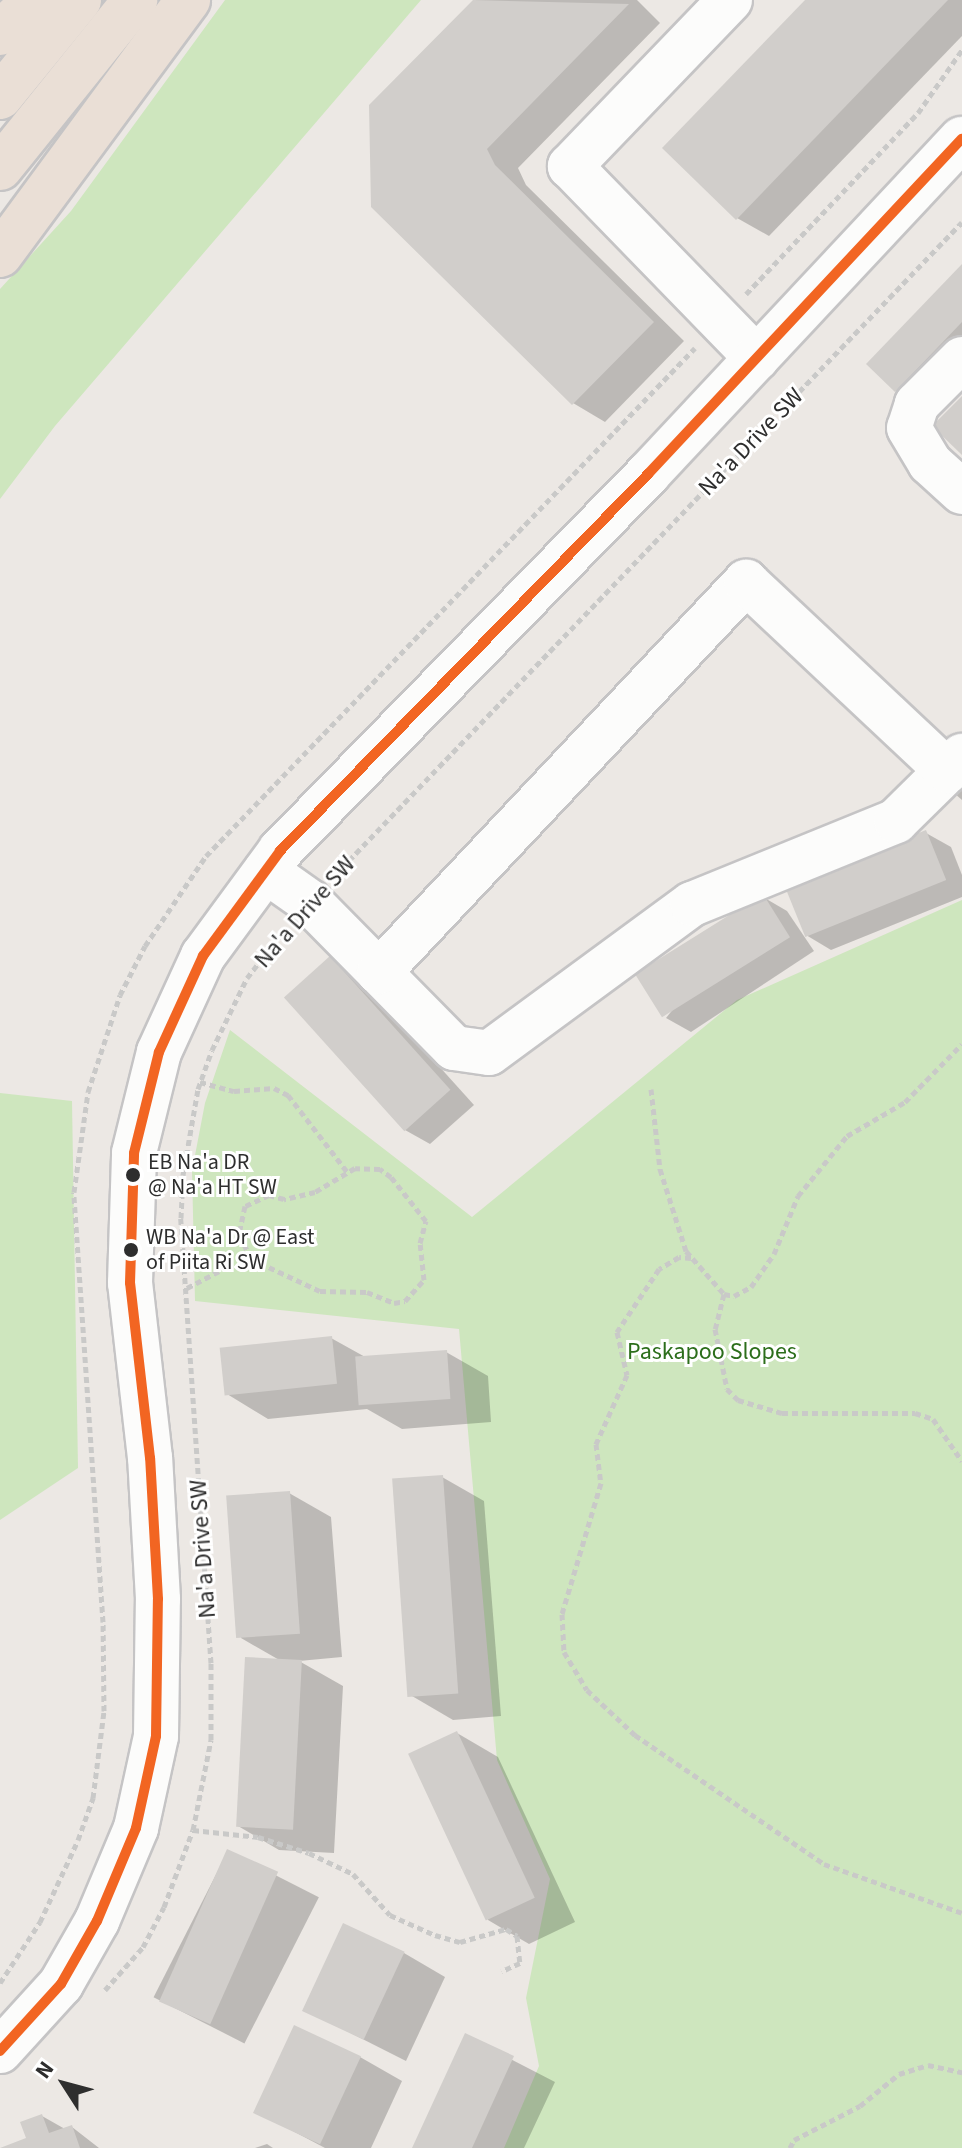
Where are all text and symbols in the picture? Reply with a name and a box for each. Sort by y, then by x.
street label: Na'a Drive SW [692,382,810,502]
street label: Na'a Drive SW [249,850,361,974]
place label: EB Na'a DR @ Na'a HT SW [148,1149,277,1200]
marker: EB Na'a DR @ Na'a HT SW [125,1167,141,1183]
place label: WB Na'a Dr @ East of Piita Ri SW [146,1224,314,1276]
marker: WB Na'a Dr @ East of Piita Ri SW [123,1242,139,1258]
park label: Paskapoo Slopes [627,1338,797,1366]
street label: Na'a Drive SW [184,1479,222,1619]
north arrow [24,2044,104,2124]
text: N [27,2055,62,2085]

